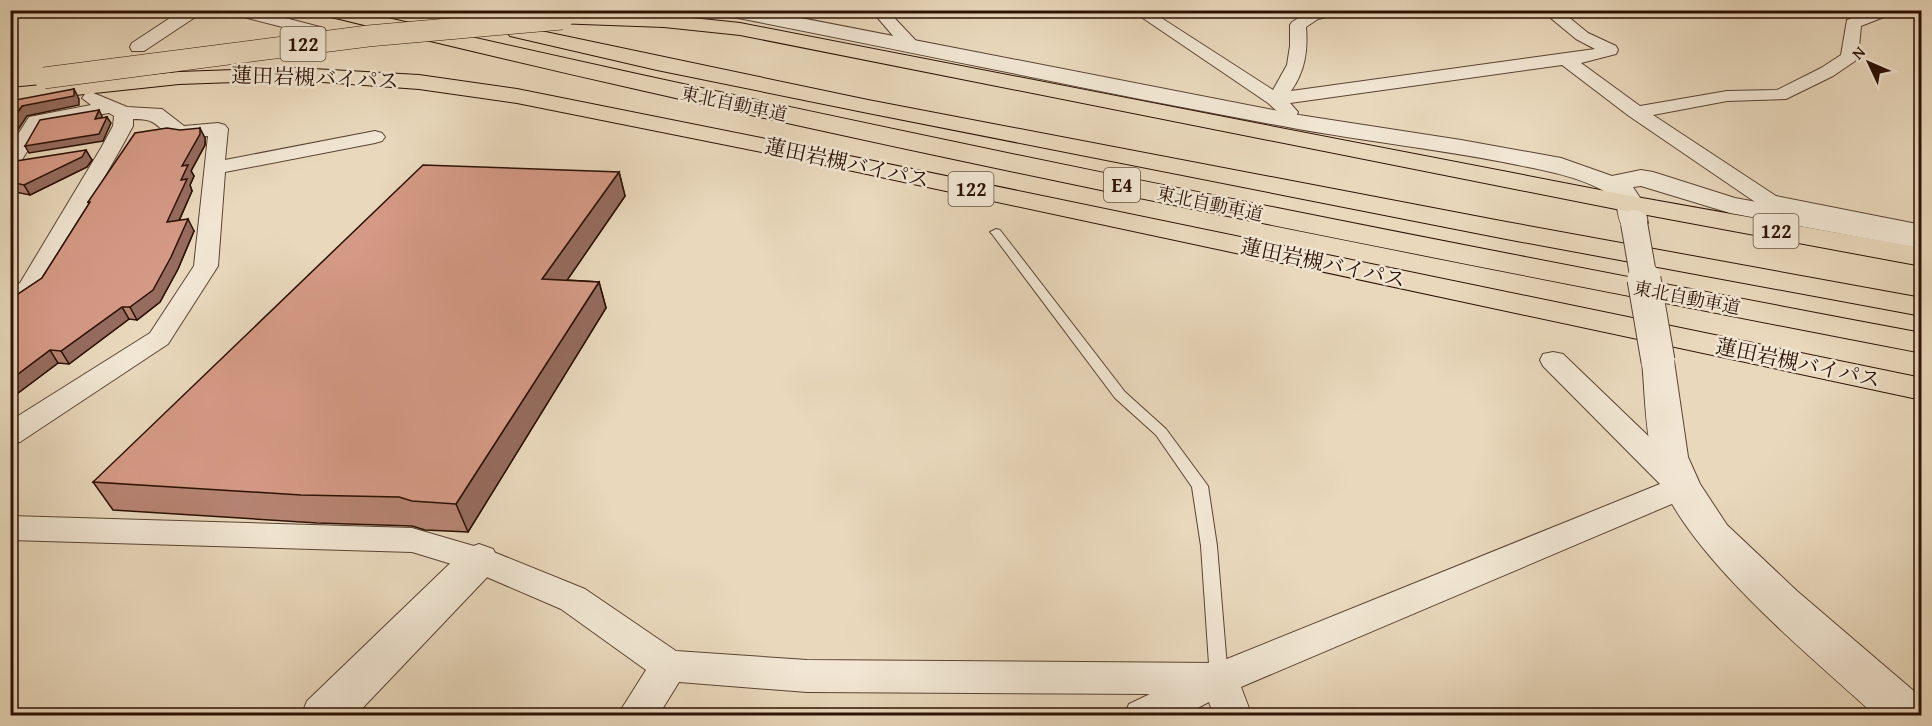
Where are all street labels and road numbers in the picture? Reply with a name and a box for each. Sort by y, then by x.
road number: 122 [280,27,326,61]
street label: 蓮田岩槻バイパス [231,59,399,96]
street label: 東北自動車道 [678,79,790,128]
street label: 蓮田岩槻バイパス [762,130,932,195]
road number: E4 [1104,168,1140,202]
road number: 122 [948,172,994,206]
street label: 東北自動車道 [1154,179,1266,228]
road number: 122 [1754,214,1798,248]
street label: 蓮田岩槻バイパス [1238,230,1408,295]
street label: 東北自動車道 [1632,274,1743,321]
street label: 蓮田岩槻バイパス [1713,330,1883,395]

